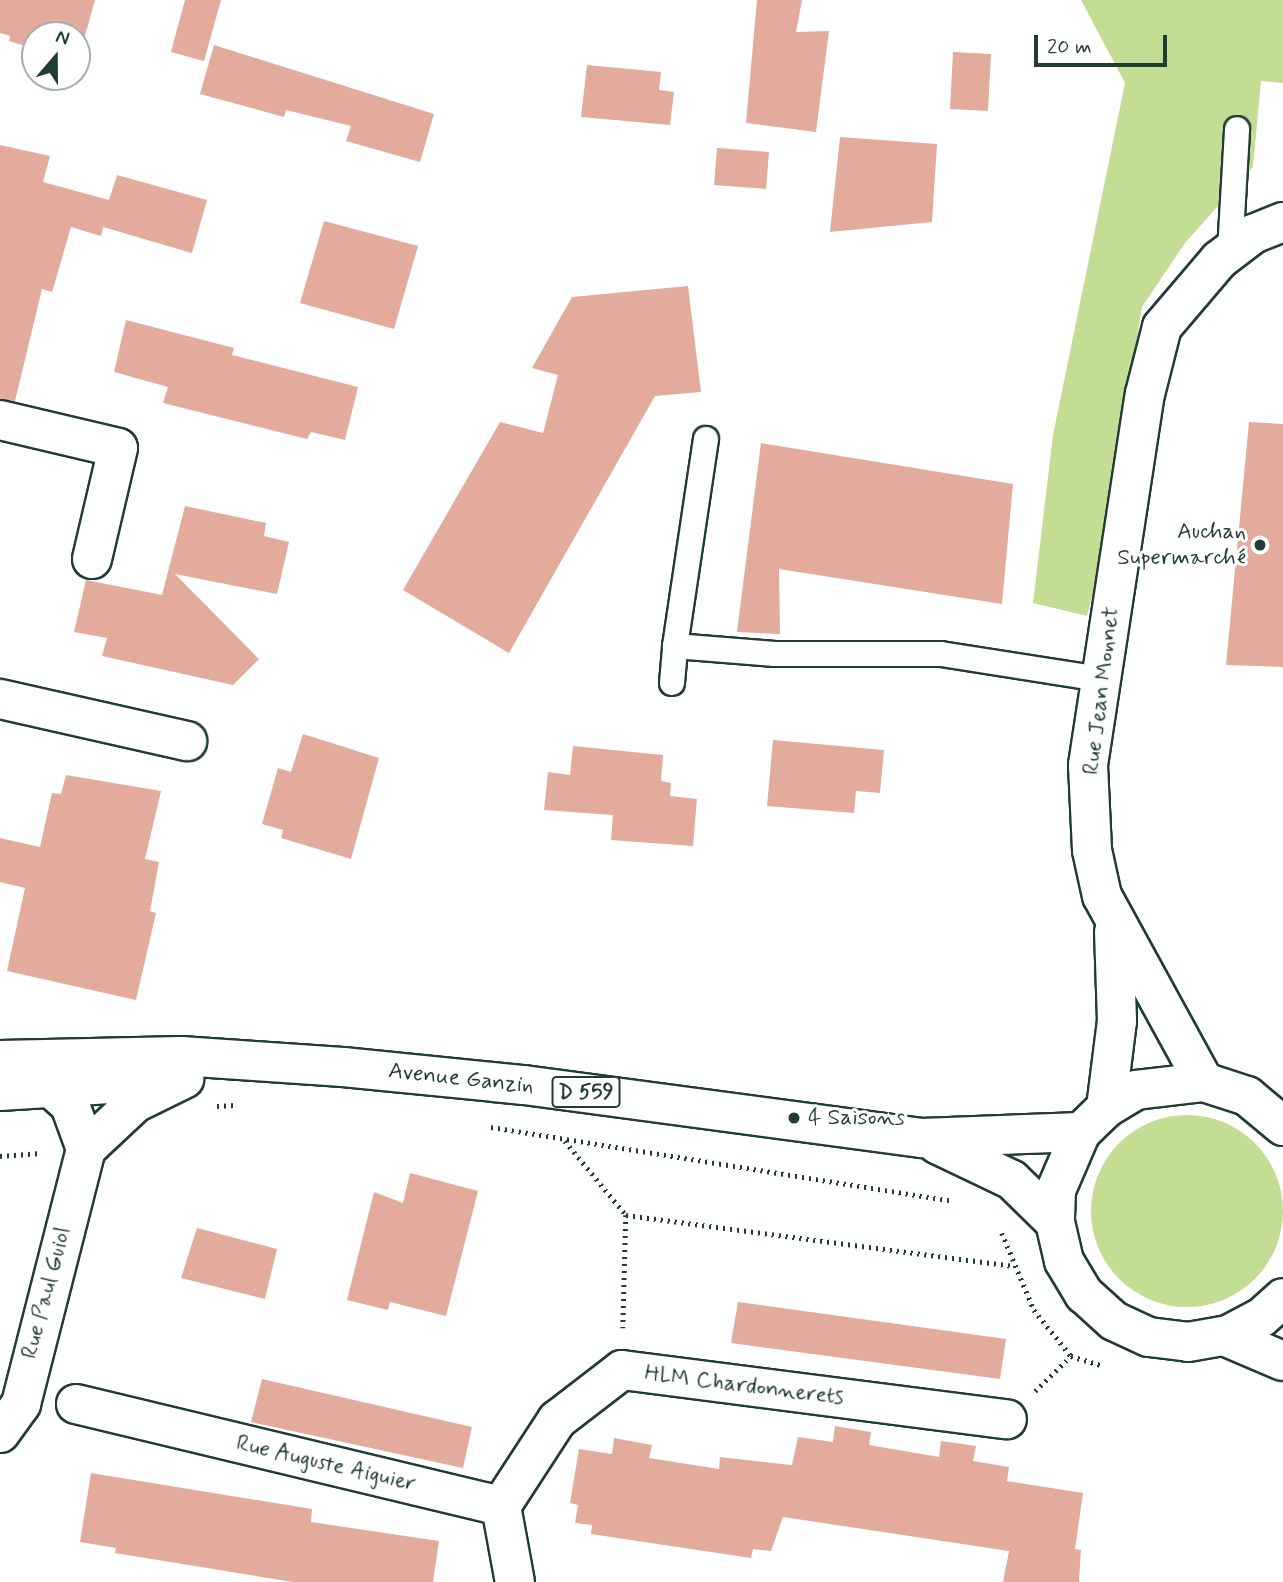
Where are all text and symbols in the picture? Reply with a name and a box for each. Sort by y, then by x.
north arrow [21,21,91,91]
scale bar [1038,21,1171,65]
text: N [52,24,73,52]
text: 20 m [1047,33,1092,61]
place label: Auchan Supermarché [1117,518,1246,572]
marker: Auchan Supermarché [1252,537,1268,553]
street label: Rue Jean Monnet [1077,600,1127,782]
street label: Avenue Ganzin [387,1058,535,1100]
road number: D 559 [551,1074,621,1110]
place label: 4 Saisons [808,1104,905,1132]
marker: 4 Saisons [786,1110,802,1126]
street label: Rue Paul Guiol [17,1226,77,1360]
street label: HLM Chardonnerets [643,1360,845,1412]
street label: Rue Auguste Aiguier [231,1429,421,1499]

